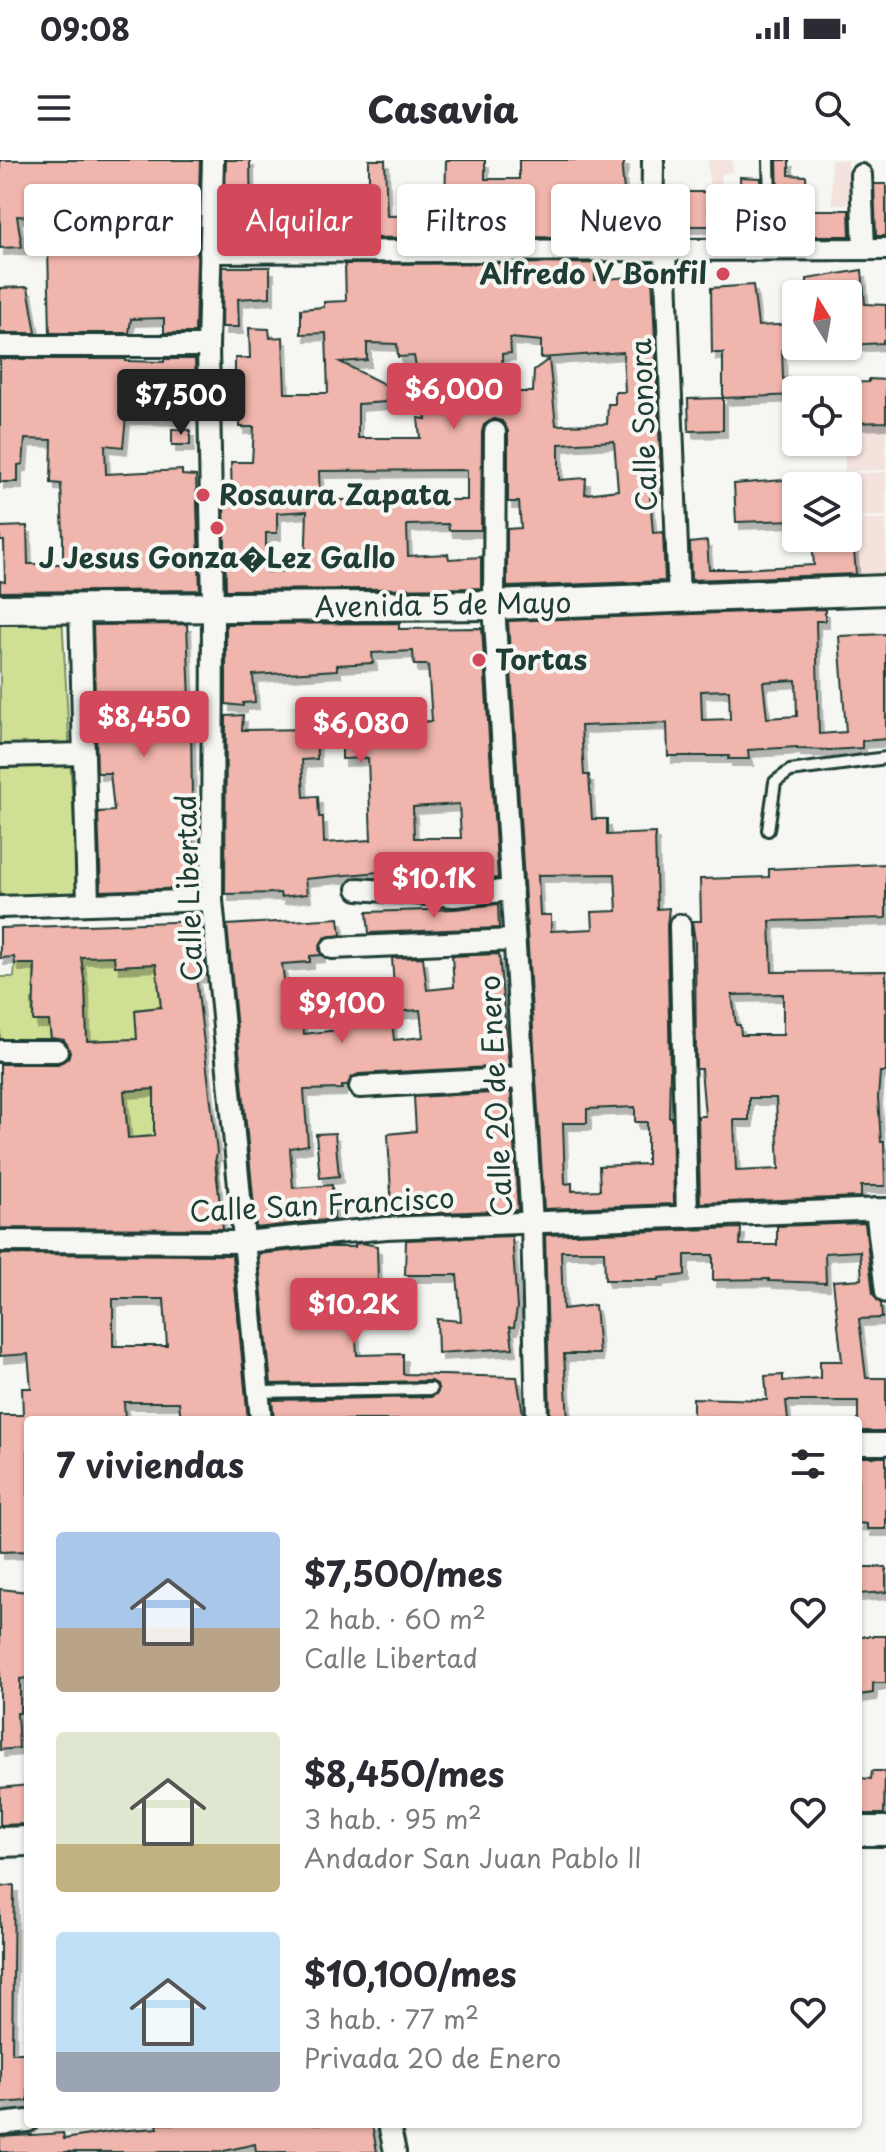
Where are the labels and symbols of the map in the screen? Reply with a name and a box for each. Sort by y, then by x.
place label: Alfredo V Bonfil [480,251,707,294]
marker: Alfredo V Bonfil [714,265,732,283]
north arrow [782,280,862,360]
street label: Calle Sonora [618,337,667,512]
pin: $6,000 [389,363,519,431]
pin: $7,500 [116,369,246,437]
place label: Rosaura Zapata [219,472,452,515]
marker: Rosaura Zapata [194,486,212,504]
marker: J Jesus Gonza�Lez Gallo [208,519,226,537]
place label: J Jesus Gonza�Lez Gallo [39,535,395,578]
street label: Avenida 5 de Mayo [314,580,572,627]
place label: Tortas [495,637,587,680]
marker: Tortas [470,651,488,669]
pin: $8,450 [79,691,209,759]
pin: $6,080 [296,697,426,765]
street label: Calle Libertad [163,794,212,982]
pin: $10.1K [369,852,499,920]
street label: Calle 20 de Enero [467,974,522,1218]
pin: $9,100 [277,977,407,1045]
street label: Calle San Francisco [188,1175,456,1232]
pin: $10.2K [289,1278,419,1346]

